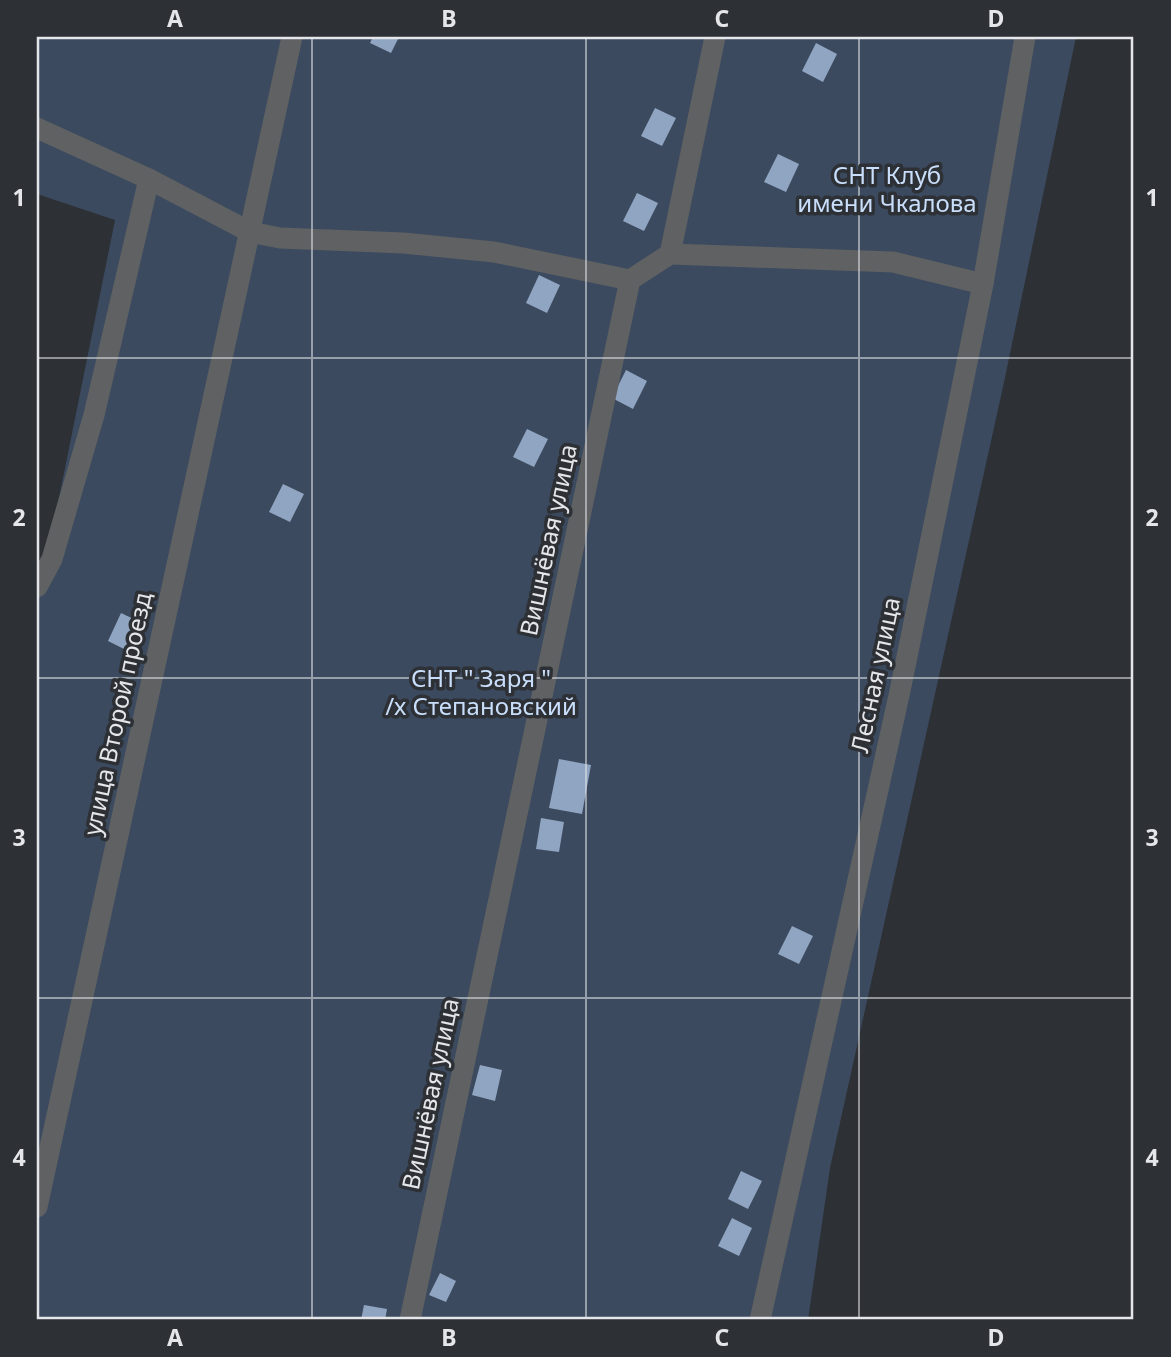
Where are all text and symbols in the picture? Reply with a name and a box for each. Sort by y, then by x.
text: A [167,2,183,34]
text: B [441,2,457,34]
text: C [715,2,730,34]
text: D [988,2,1004,34]
park label: СНТ Клуб имени Чкалова [797,158,977,219]
text: 1 [12,181,26,213]
text: 1 [1145,181,1159,213]
street label: Вишнёвая улица [511,441,584,638]
text: 2 [12,501,26,533]
text: 2 [1145,501,1159,533]
street label: улица Второй проезд [75,589,159,838]
street label: Лесная улица [842,594,907,755]
park label: СНТ " Заря " /х Степановский [385,661,577,722]
text: 3 [12,821,26,853]
text: 3 [1145,821,1159,853]
street label: Вишнёвая улица [393,995,466,1192]
text: 4 [12,1141,26,1173]
text: 4 [1145,1141,1159,1173]
text: A [167,1321,183,1353]
text: B [441,1321,457,1353]
text: C [715,1321,730,1353]
text: D [988,1321,1004,1353]

